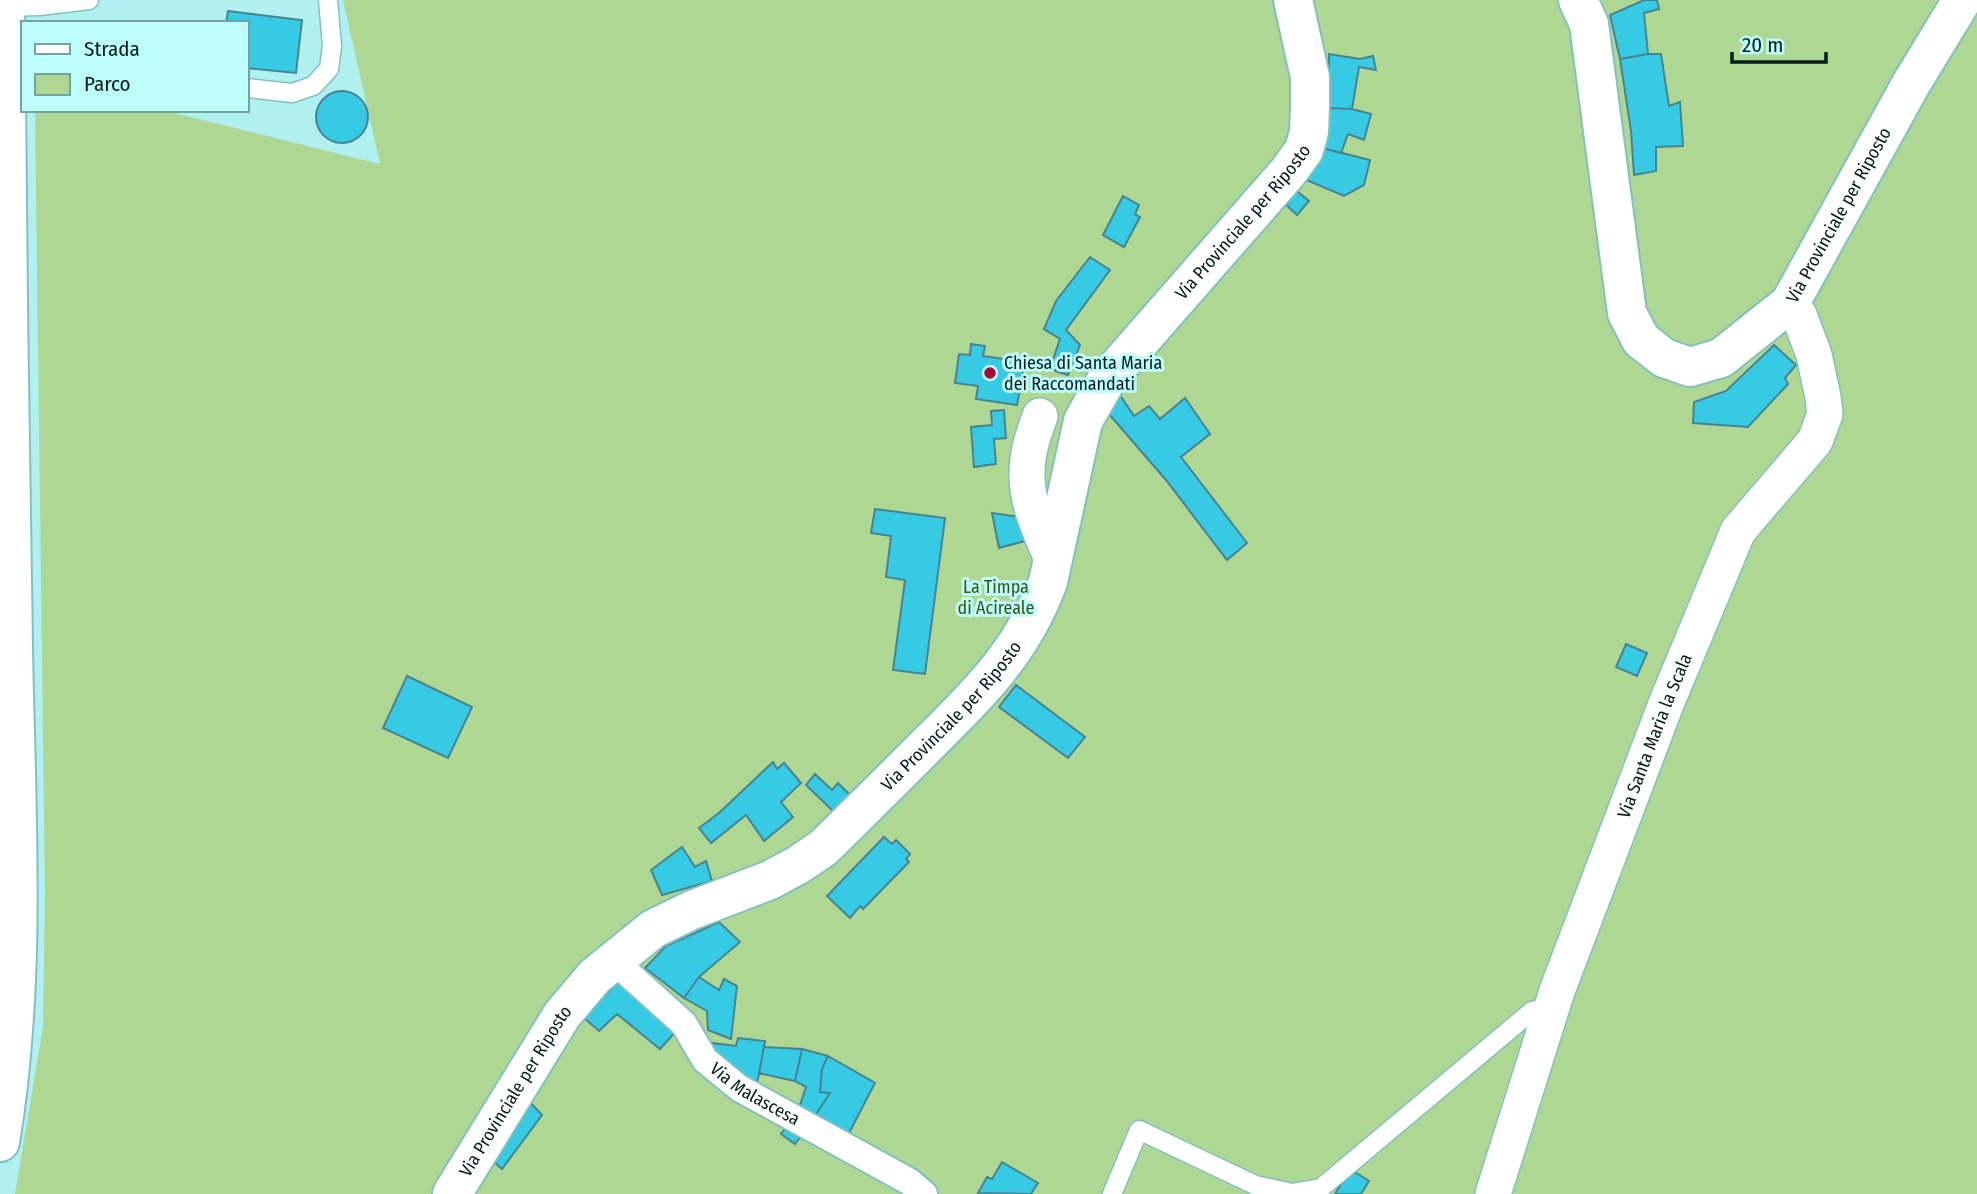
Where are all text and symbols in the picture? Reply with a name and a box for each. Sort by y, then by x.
legend [21,21,248,112]
scale bar [1732,21,1826,65]
text: 20 m [1742,32,1783,58]
text: Strada [84,36,140,62]
text: Parco [84,71,131,97]
street label: Via Provinciale per Riposto [1781,124,1896,307]
street label: Via Provinciale per Riposto [1171,140,1315,304]
place label: Chiesa di Santa Maria dei Raccomandati [1004,352,1162,395]
marker: Chiesa di Santa Maria dei Raccomandati [982,365,998,381]
park label: La Timpa di Acireale [958,576,1035,619]
street label: Via Provinciale per Riposto [876,637,1026,796]
street label: Via Santa Maria la Scala [1613,650,1697,821]
street label: Via Provinciale per Riposto [454,1001,576,1181]
street label: Via Malascesa [706,1058,804,1130]

